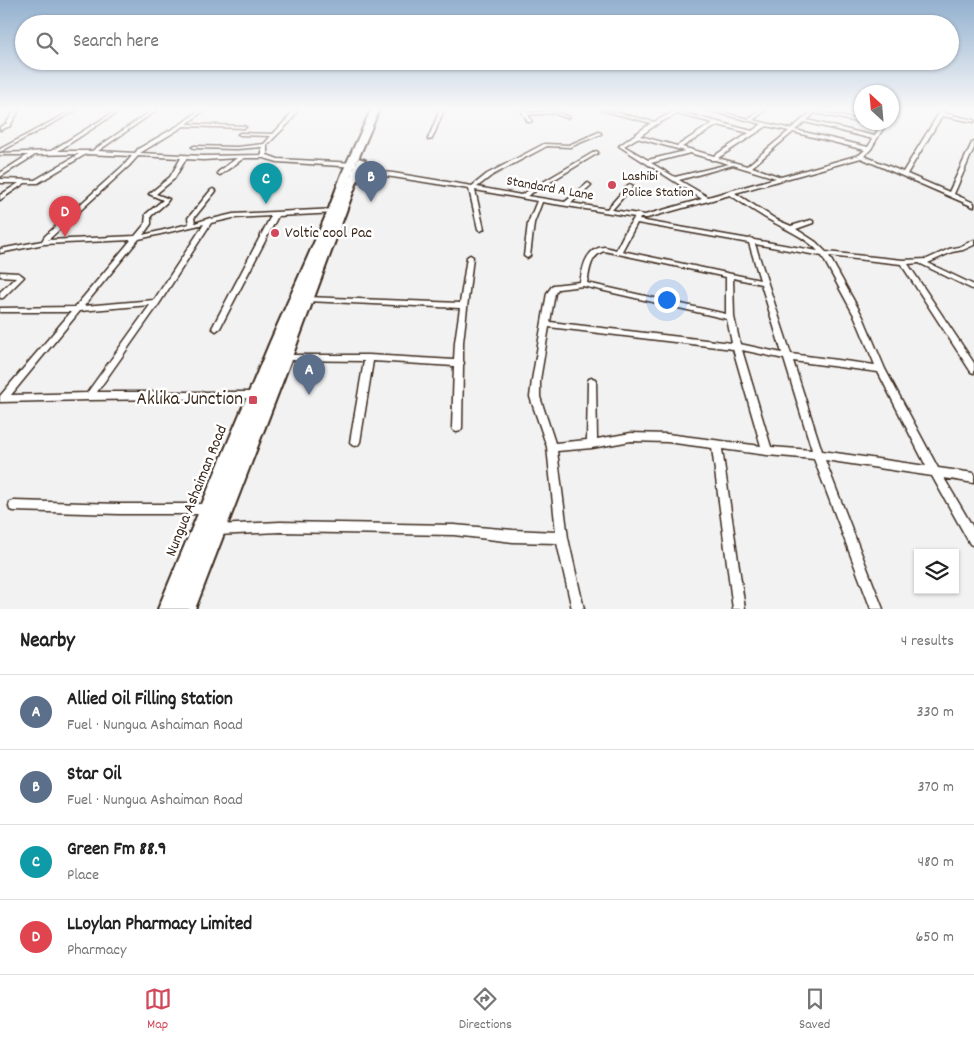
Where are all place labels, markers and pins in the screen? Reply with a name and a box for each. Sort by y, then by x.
pin: B [355,161,387,202]
pin: C [250,163,282,204]
place label: Lashibi Police Station [622,167,694,203]
marker: Lashibi Police Station [606,179,618,191]
pin: D [49,196,81,237]
place label: Voltic cool Pac [285,222,372,245]
marker: Voltic cool Pac [269,227,281,239]
pin: A [293,354,325,395]
place label: Aklika Junction [137,387,243,414]
marker: Aklika Junction [247,394,259,406]

